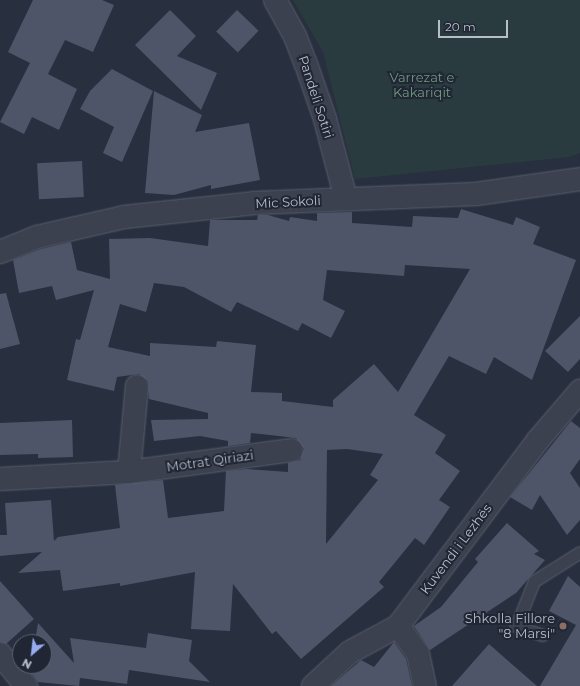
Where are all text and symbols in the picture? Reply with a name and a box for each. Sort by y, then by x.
scale bar [440,12,510,38]
text: 20 m [445,19,476,34]
street label: Pandeli Sotiri [295,54,337,140]
park label: Varrezat e Kakariqit [390,70,454,101]
street label: Mic Sokoli [255,192,321,212]
street label: Motrat Qiriazi [165,447,255,475]
street label: Kuvendi i Lezhës [417,501,495,597]
place label: Shkolla Fillore "8 Marsi" [465,611,555,642]
marker: Shkolla Fillore "8 Marsi" [558,621,568,631]
north arrow [12,634,52,674]
text: N [20,655,34,672]

